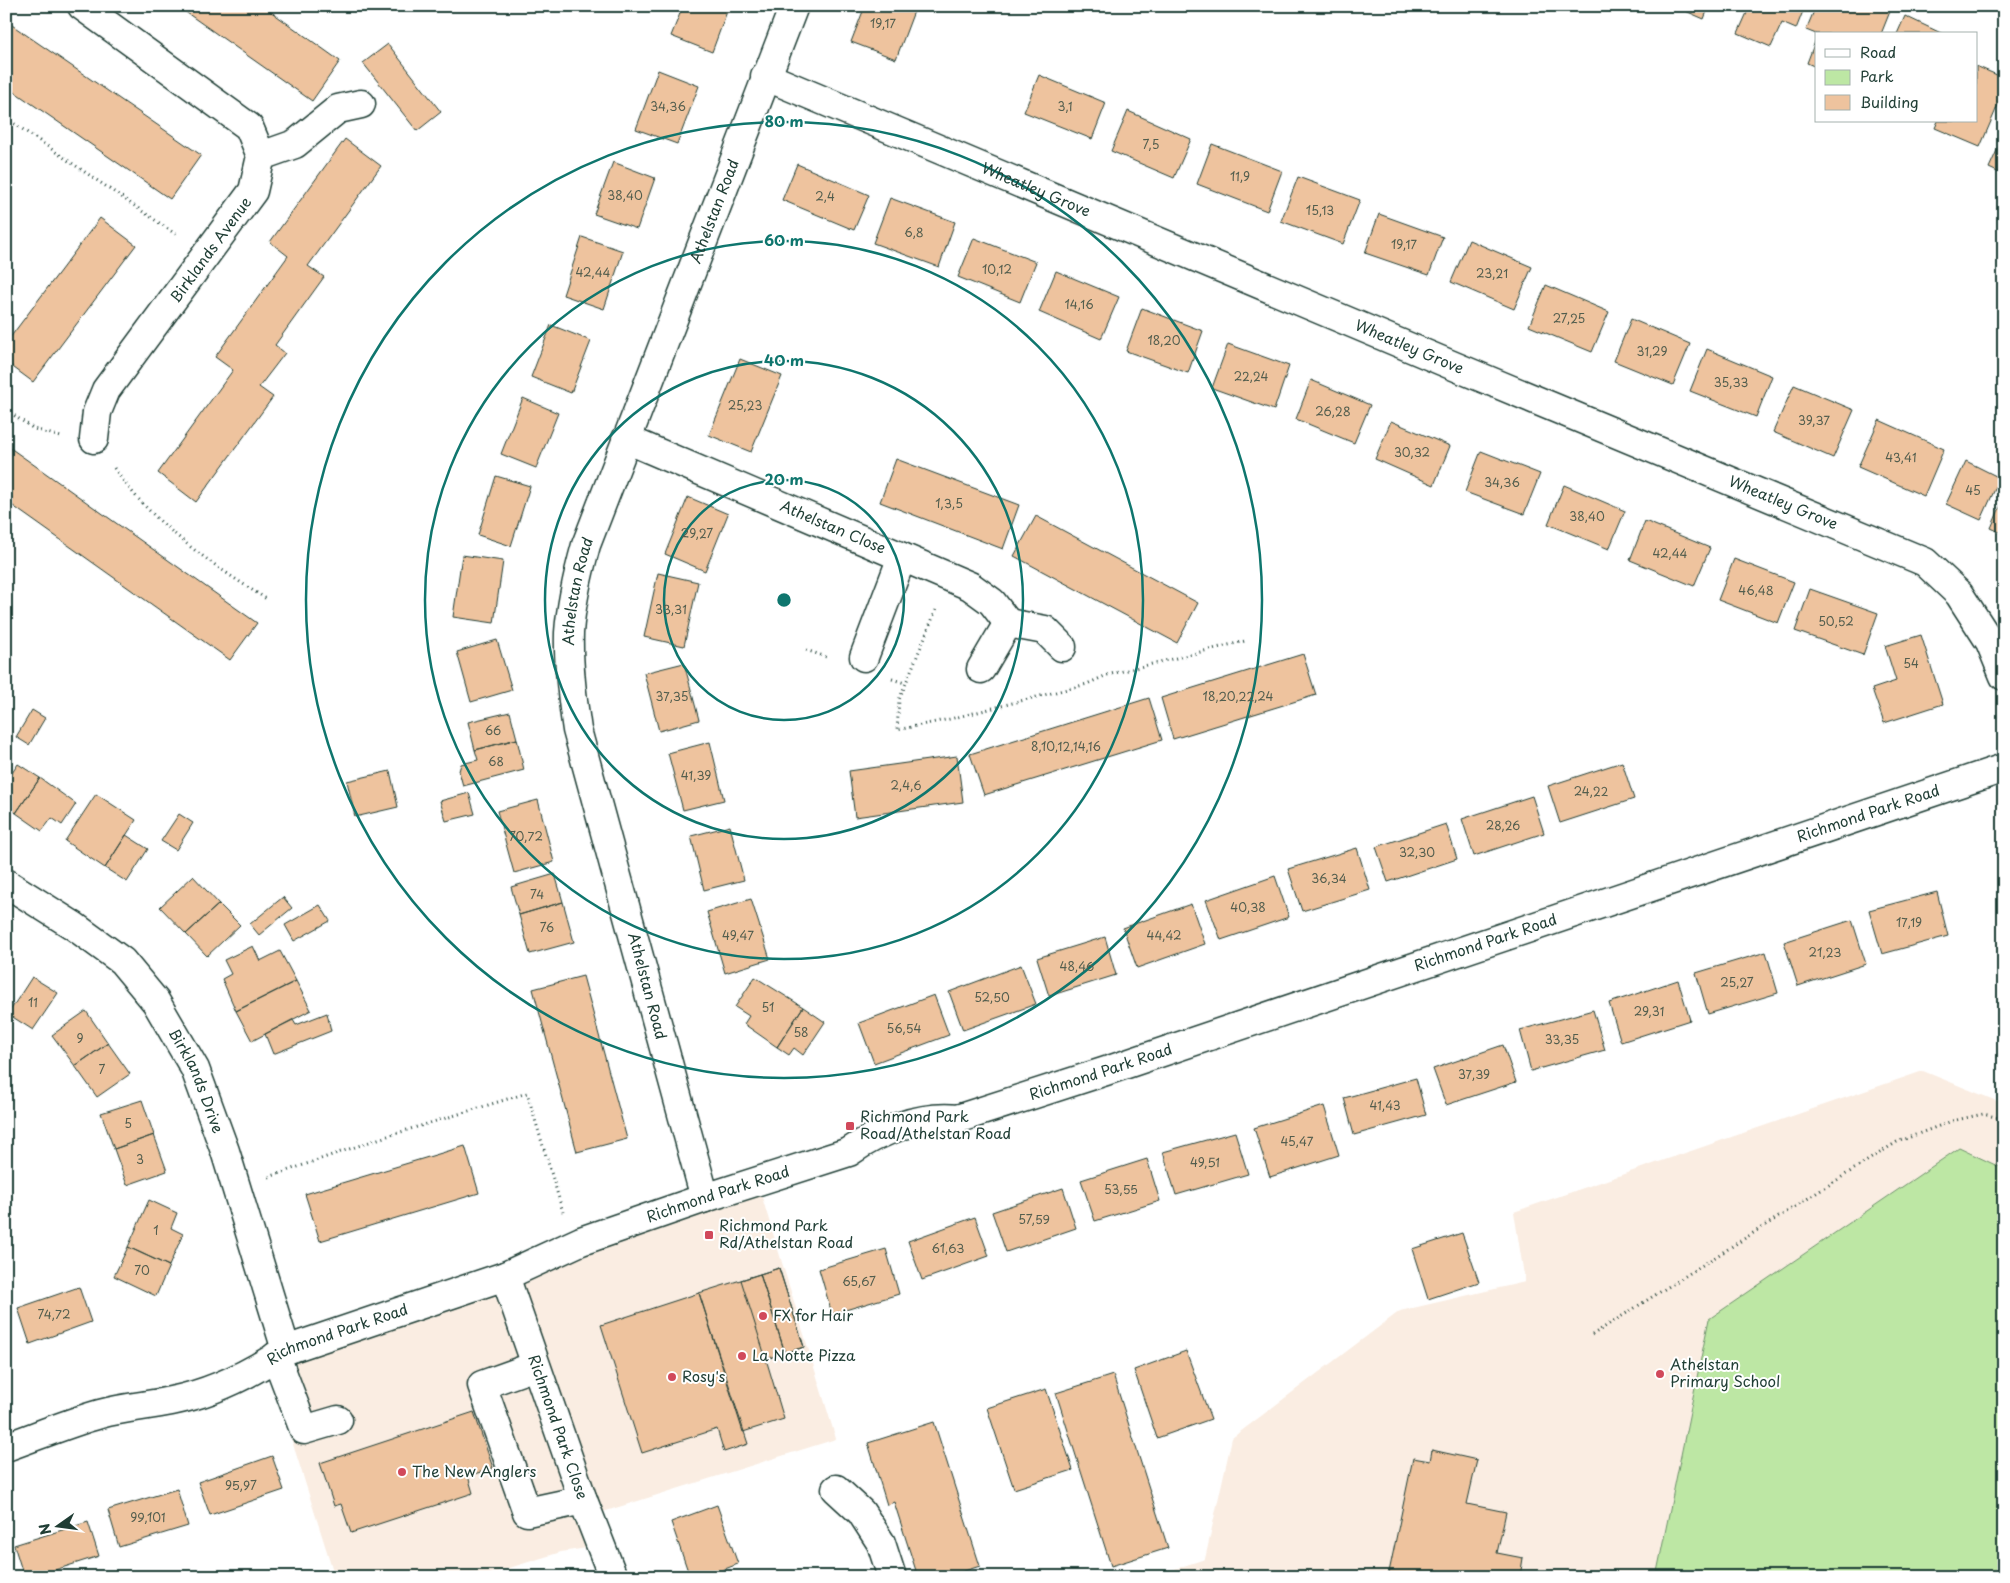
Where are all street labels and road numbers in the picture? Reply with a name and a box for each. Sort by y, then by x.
street label: Athelstan Road [683,155,744,266]
street label: Wheatley Grove [978,156,1095,222]
street label: Birklands Avenue [163,191,256,307]
street label: Wheatley Grove [1352,313,1468,379]
street label: Wheatley Grove [1726,469,1842,535]
street label: Athelstan Close [777,493,890,559]
street label: Athelstan Road [556,533,598,646]
street label: Richmond Park Road [1793,778,1942,847]
street label: Richmond Park Road [1411,907,1560,976]
street label: Athelstan Road [623,930,674,1042]
street label: Birklands Drive [164,1023,231,1136]
street label: Richmond Park Road [1026,1037,1175,1105]
street label: Richmond Park Road [643,1159,792,1228]
street label: Richmond Park Road [261,1297,411,1370]
street label: Richmond Park Close [523,1351,595,1502]

